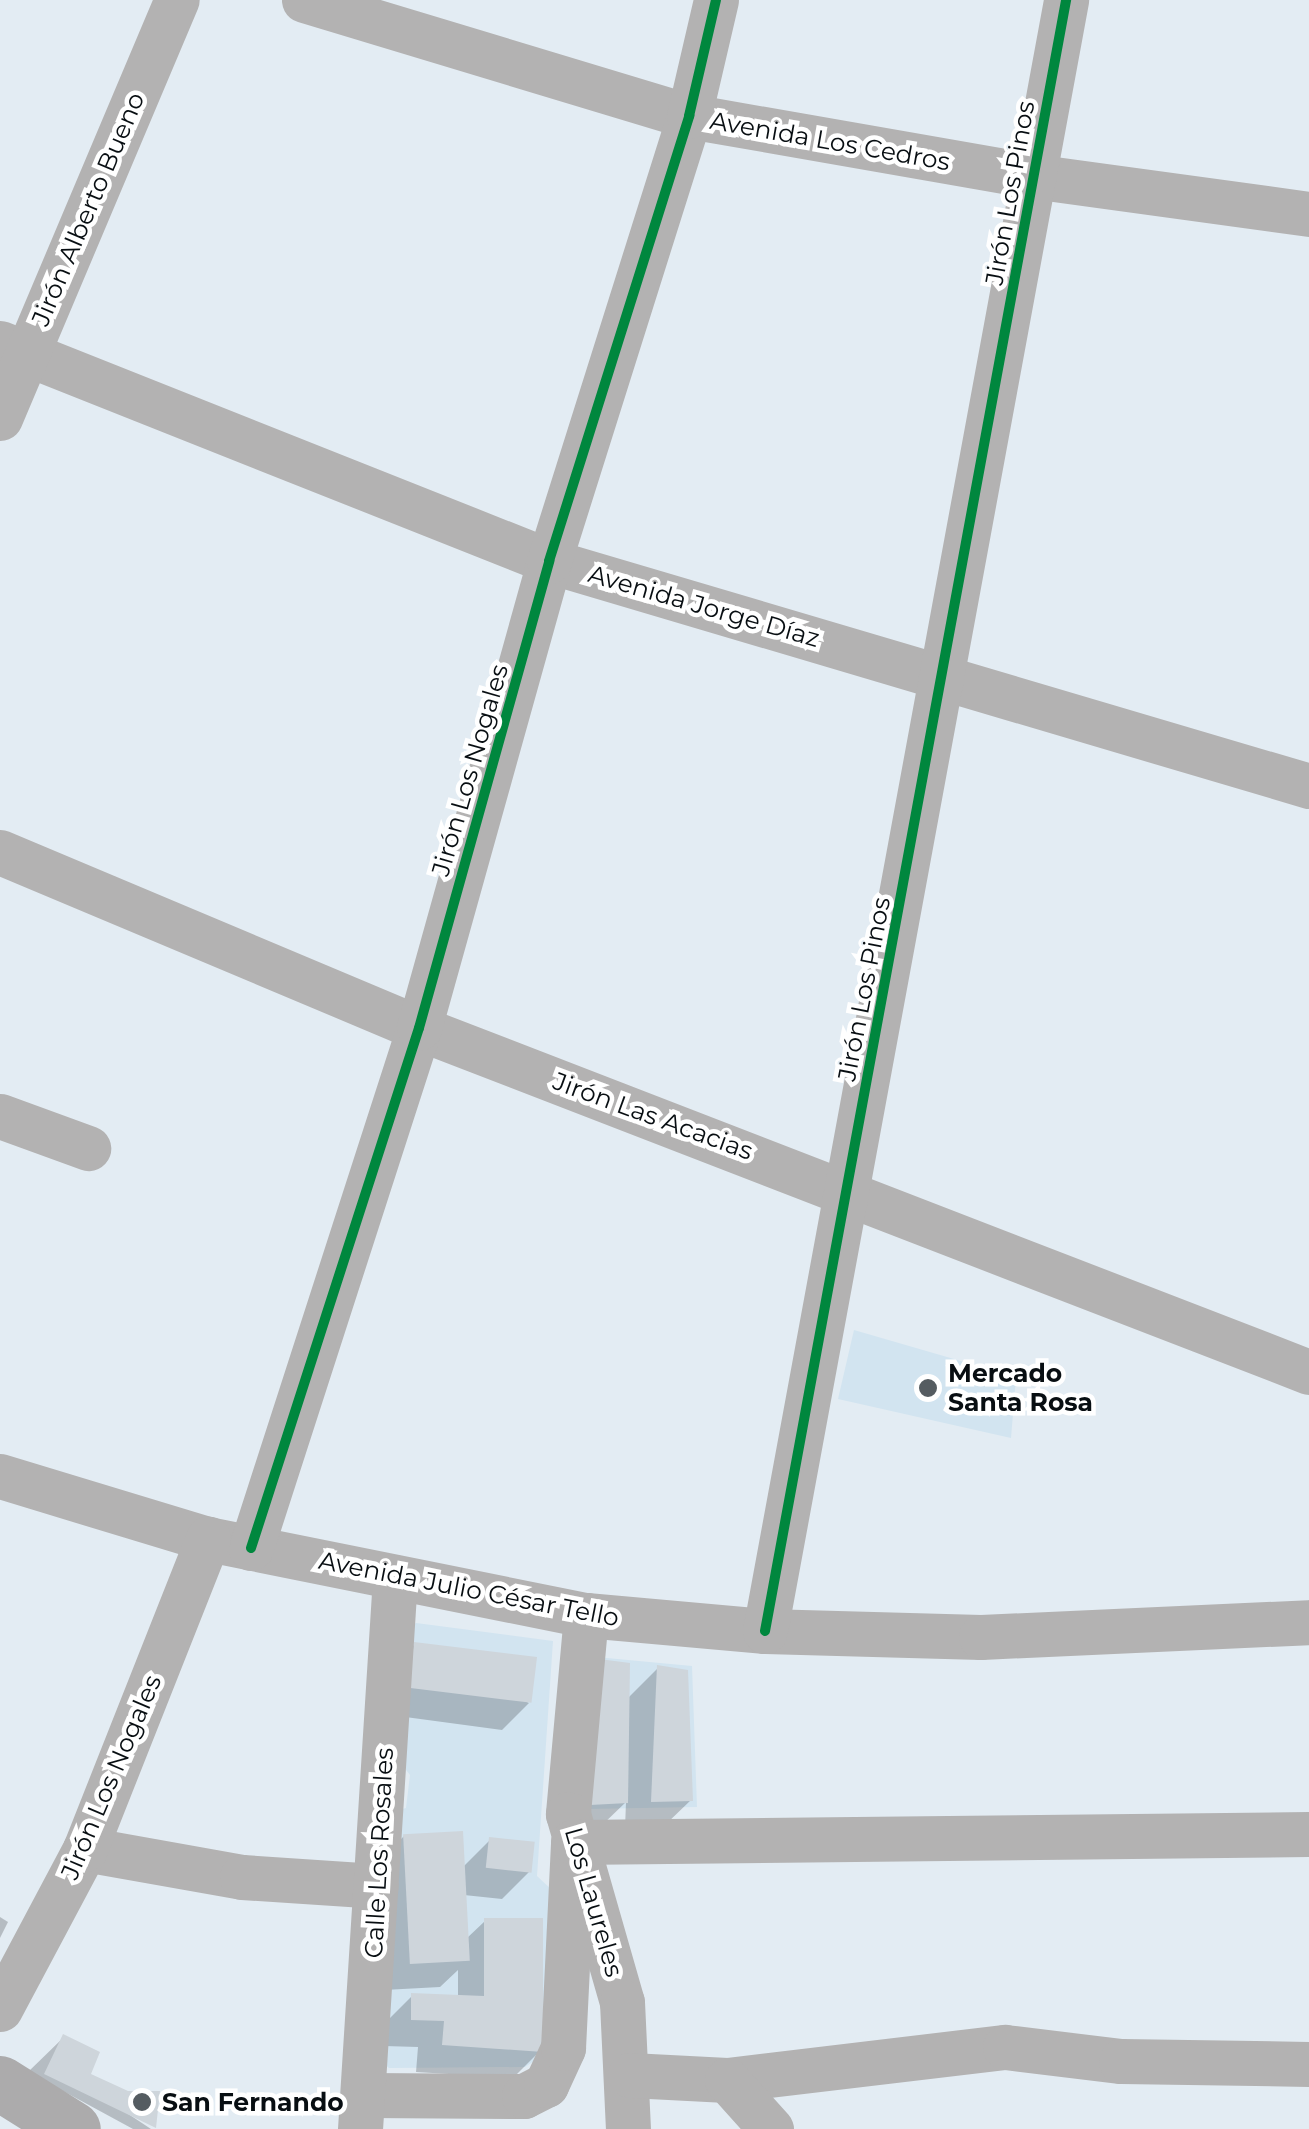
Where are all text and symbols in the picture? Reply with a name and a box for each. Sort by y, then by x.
street label: Jirón Alberto Bueno [25,88,151,330]
street label: Jirón Los Pinos [979,99,1041,287]
street label: Avenida Los Cedros [708,105,952,177]
street label: Avenida Jorge Díaz [585,559,823,653]
street label: Jirón Los Nogales [425,661,515,879]
street label: Jirón Los Pinos [831,895,897,1083]
street label: Jirón Las Acacias [549,1066,757,1166]
place label: Mercado Santa Rosa [948,1359,1093,1418]
marker: Mercado Santa Rosa [917,1377,939,1399]
street label: Avenida Julio César Tello [316,1545,622,1633]
street label: Jirón Los Nogales [54,1670,168,1884]
street label: Calle Los Rosales [358,1747,400,1959]
street label: Los Laureles [558,1824,630,1980]
place label: San Fernando [162,2087,344,2117]
marker: San Fernando [131,2091,153,2113]

